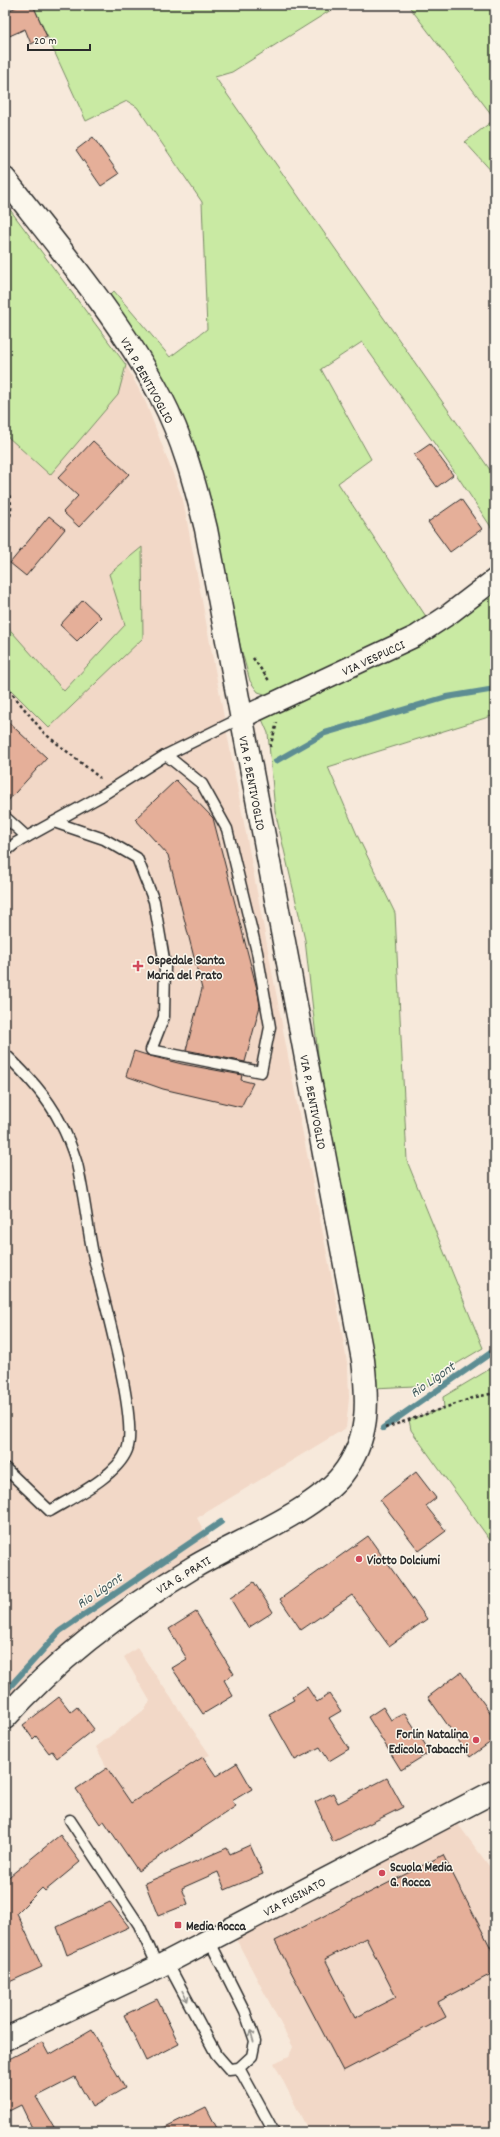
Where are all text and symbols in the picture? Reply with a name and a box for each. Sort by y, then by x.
scale bar [28,26,90,52]
text: 20 m [34,33,57,50]
street label: VIA P. BENTIVOGLIO [114,335,177,428]
street label: VIA VESPUCCI [340,636,409,682]
street label: VIA P. BENTIVOGLIO [232,734,269,833]
place label: Ospedale Santa Maria del Prato [147,952,225,986]
marker: Ospedale Santa Maria del Prato [132,960,144,972]
street label: VIA P. BENTIVOGLIO [293,1053,330,1152]
water label: Rio Ligont [406,1357,461,1403]
street label: VIA G. PRATI [153,1552,215,1600]
place label: Viotto Dolciumi [367,1552,440,1571]
marker: Viotto Dolciumi [354,1554,364,1564]
water label: Rio Ligont [73,1568,128,1614]
place label: Forlin Natalina Edicola Tabacchi [389,1726,469,1760]
marker: Forlin Natalina Edicola Tabacchi [471,1735,481,1745]
place label: Scuola Media G. Rocca [390,1859,453,1893]
marker: Scuola Media G. Rocca [377,1868,387,1878]
street label: VIA FUSINATO [261,1874,330,1923]
place label: Media Rocca [186,1918,246,1937]
marker: Media Rocca [173,1920,183,1930]
one-way arrow [182,1990,190,2002]
one-way arrow [248,2029,256,2042]

